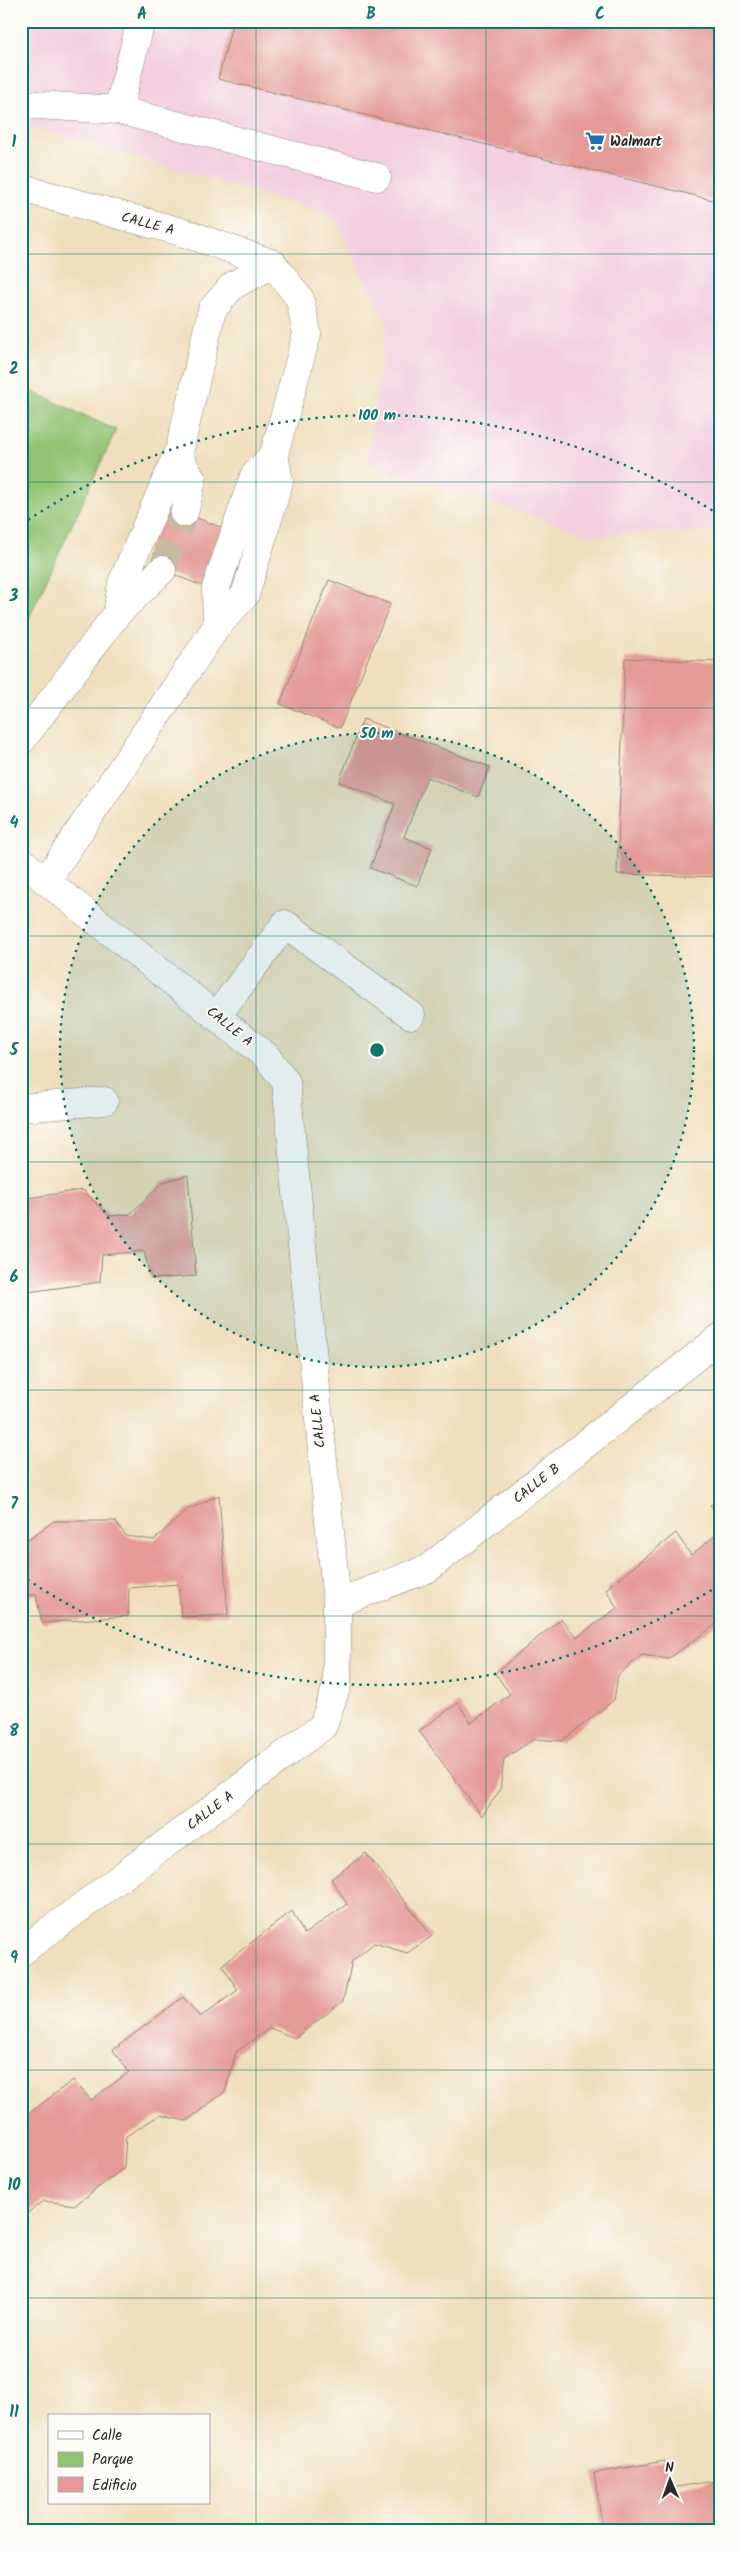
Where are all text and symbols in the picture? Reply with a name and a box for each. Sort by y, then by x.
text: A [137,2,147,27]
text: B [366,2,376,27]
text: C [595,2,605,27]
text: 1 [12,130,17,155]
supermarket icon: Walmart [584,130,606,152]
place label: Walmart [610,131,663,153]
street label: CALLE A [119,206,177,242]
text: 2 [9,357,19,382]
text: 100 m [358,404,396,428]
text: 3 [9,584,19,609]
text: 50 m [359,722,394,746]
text: 4 [10,811,19,836]
street label: CALLE A [201,1001,257,1052]
text: 5 [9,1038,20,1063]
centre of rings [368,1041,386,1059]
text: 6 [10,1265,19,1290]
street label: CALLE A [304,1393,332,1449]
street label: CALLE B [508,1458,565,1509]
text: 7 [10,1492,18,1517]
text: 8 [9,1719,19,1744]
street label: CALLE A [182,1786,239,1836]
text: 9 [10,1946,18,1971]
text: 10 [7,2173,21,2198]
text: 11 [9,2400,19,2425]
legend [48,2414,210,2504]
text: Calle [92,2424,122,2448]
text: Parque [92,2448,133,2472]
north arrow [644,2454,694,2504]
text: N [665,2457,675,2479]
text: Edificio [92,2474,137,2498]

